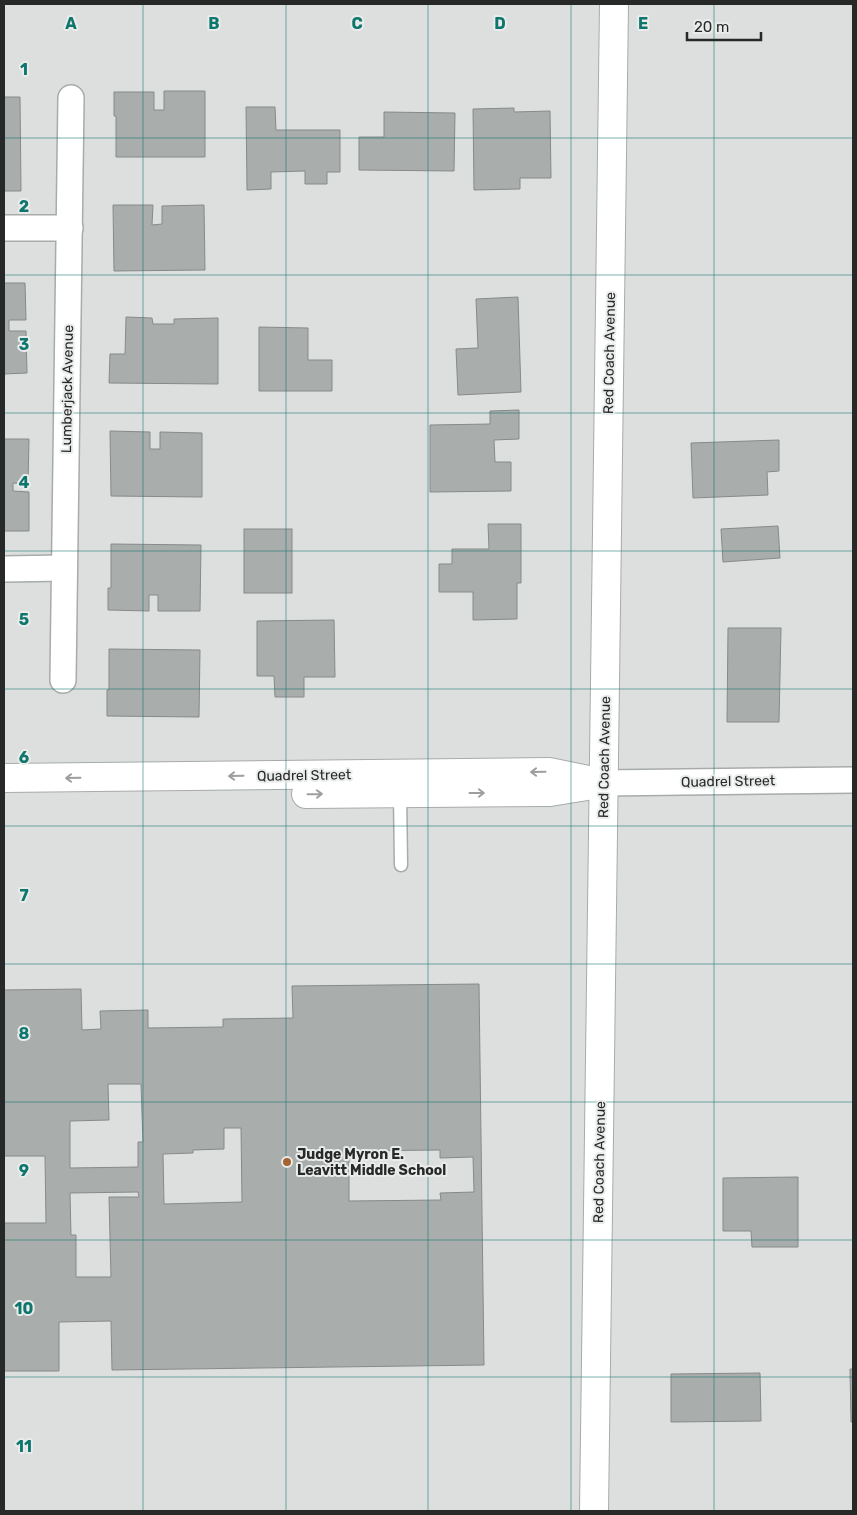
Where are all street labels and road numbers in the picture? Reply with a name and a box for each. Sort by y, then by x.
street label: Red Coach Avenue [600,292,619,414]
street label: Lumberjack Avenue [58,325,77,453]
street label: Red Coach Avenue [595,696,614,818]
street label: Quadrel Street [257,766,352,785]
street label: Quadrel Street [681,772,776,791]
street label: Red Coach Avenue [590,1101,609,1223]

